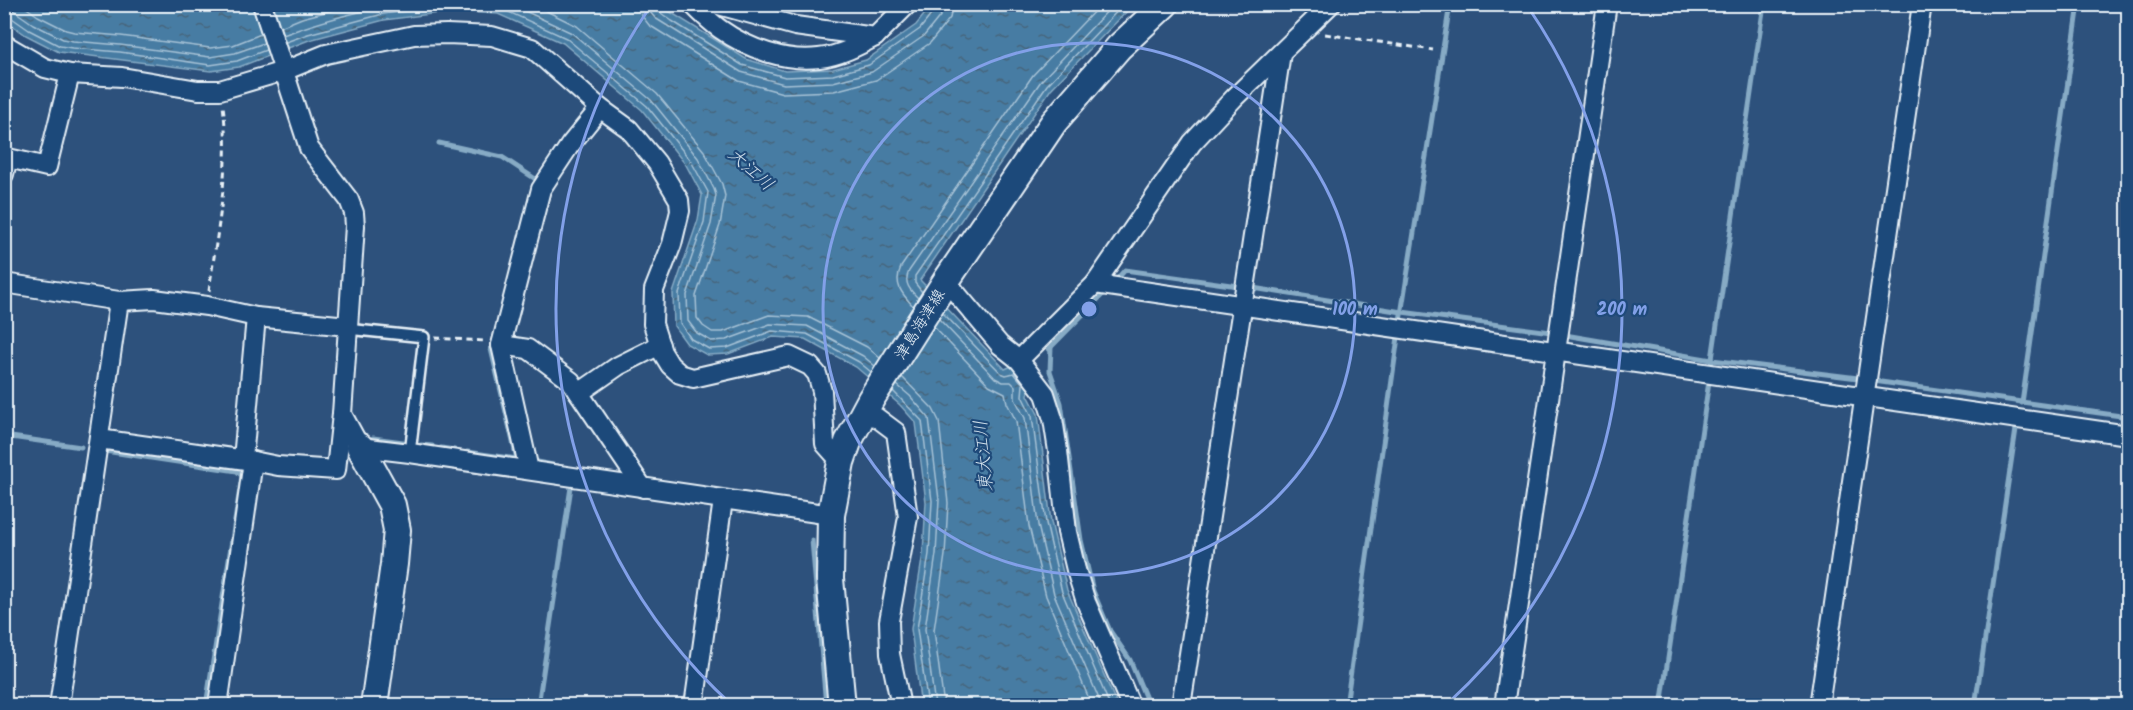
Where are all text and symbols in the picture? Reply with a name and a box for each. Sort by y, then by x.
water label: 大江川 [720,141,780,199]
street label: 津島海津線 [888,284,952,365]
text: 100 m [1332,296,1378,325]
text: 200 m [1597,296,1648,325]
centre of rings [1079,299,1099,319]
water label: 東大江川 [967,419,1002,493]

